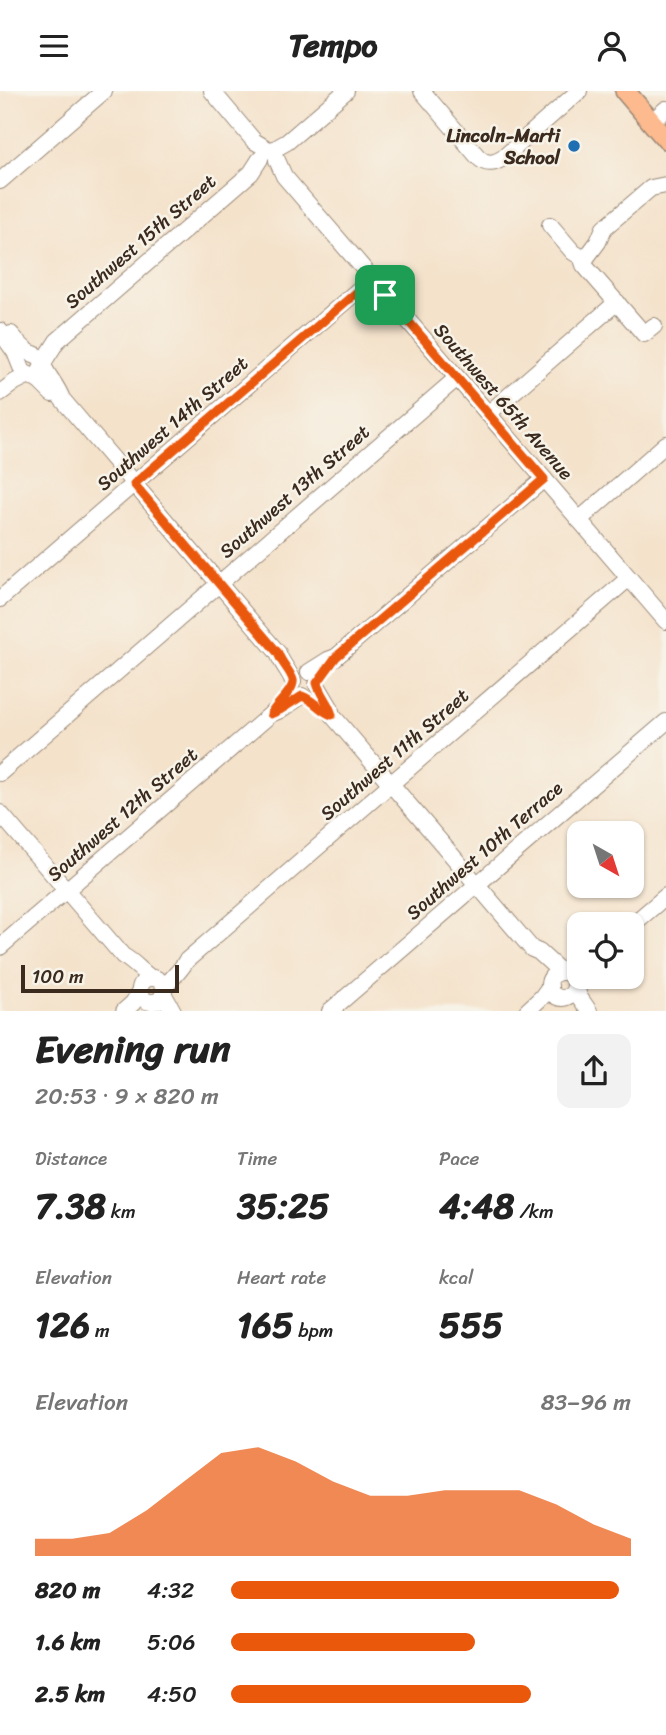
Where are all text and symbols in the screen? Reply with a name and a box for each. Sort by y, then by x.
text: Tempo [288,17,378,74]
icon: menu [35,27,73,65]
icon: person [593,27,631,65]
place label: Lincoln-Marti School [446,119,562,174]
marker: Lincoln-Marti School [566,138,582,154]
street label: Southwest 15th Street [57,166,224,317]
pin [355,265,415,325]
icon: arrive [366,276,404,314]
street label: Southwest 65th Avenue [426,315,582,488]
street label: Southwest 14th Street [89,348,256,499]
street label: Southwest 13th Street [211,416,377,567]
street label: Southwest 11th Street [312,680,476,829]
street label: Southwest 12th Street [39,739,206,890]
street label: Southwest 10th Terrace [398,773,570,928]
north arrow [567,821,644,898]
map controls [567,821,644,989]
button: locate [567,912,644,989]
text: 100 m [32,960,84,993]
scale bar [21,961,178,993]
text: Evening run [35,1016,231,1083]
button: share [557,1034,631,1108]
text: 20:53 · 9 × 820 m [35,1076,219,1117]
text: Distance [35,1142,107,1175]
text: Time [237,1142,277,1175]
text: Pace [439,1142,479,1175]
text: 7.38 [35,1175,106,1237]
text: 35:25 [237,1175,330,1237]
text: 4:48 [439,1175,514,1237]
text: km [106,1195,136,1228]
text: /km [514,1195,553,1228]
text: Elevation [35,1261,112,1294]
text: Heart rate [237,1261,326,1294]
text: kcal [439,1261,474,1294]
text: 126 [35,1294,90,1356]
text: 165 [237,1294,293,1356]
text: 555 [439,1294,503,1356]
text: m [90,1314,110,1347]
text: bpm [293,1314,333,1347]
text: Elevation [35,1382,128,1423]
text: 83–96 m [541,1382,631,1423]
text: 820 m [35,1570,100,1611]
text: 4:32 [147,1570,194,1611]
text: 1.6 km [35,1622,101,1663]
text: 5:06 [147,1622,196,1663]
text: 2.5 km [35,1674,105,1715]
text: 4:50 [147,1674,197,1715]

